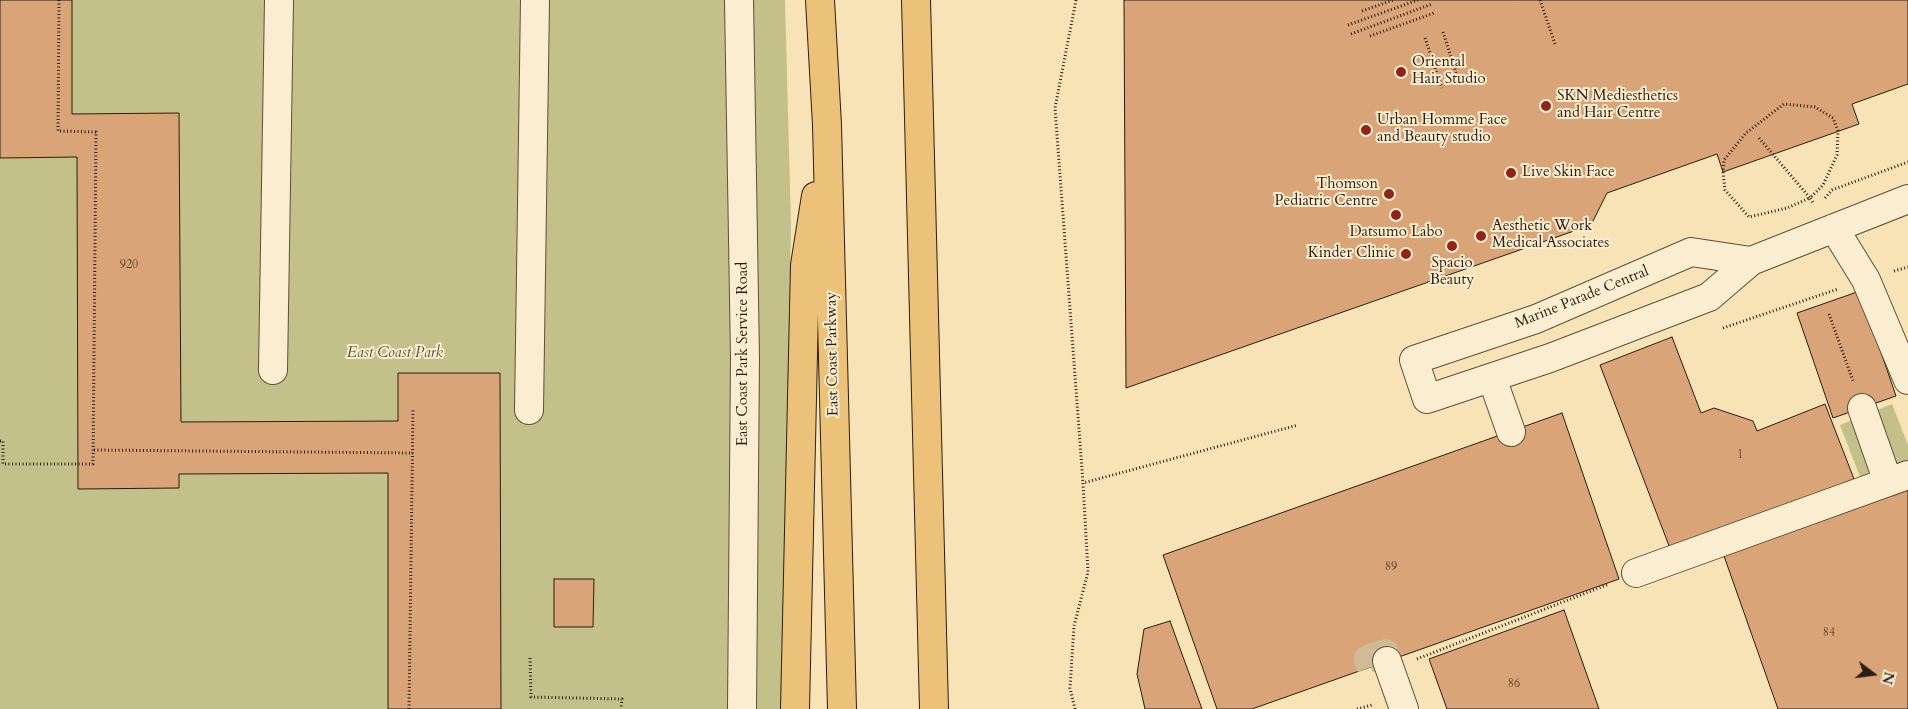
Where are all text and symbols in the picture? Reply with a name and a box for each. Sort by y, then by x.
place label: Oriental Hair Studio [1412,54,1486,89]
marker: Oriental Hair Studio [1394,65,1408,79]
place label: SKN Mediesthetics and Hair Centre [1557,88,1678,123]
marker: SKN Mediesthetics and Hair Centre [1539,99,1553,113]
place label: Urban Homme Face and Beauty studio [1377,112,1507,147]
marker: Urban Homme Face and Beauty studio [1359,123,1373,137]
place label: Live Skin Face [1522,164,1615,182]
marker: Live Skin Face [1504,166,1518,180]
place label: Thomson Pediatric Centre [1275,176,1378,211]
marker: Thomson Pediatric Centre [1382,187,1396,201]
marker: Datsumo Labo [1389,208,1403,222]
place label: Aesthetic Work Medical Associates [1492,218,1609,253]
place label: Datsumo Labo [1349,224,1443,242]
marker: Aesthetic Work Medical Associates [1474,229,1488,243]
marker: Spacio Beauty [1445,239,1459,253]
place label: Kinder Clinic [1308,245,1395,263]
marker: Kinder Clinic [1399,247,1413,261]
place label: Spacio Beauty [1430,255,1474,290]
house number: 920 [120,258,138,272]
street label: East Coast Park Service Road [735,262,753,446]
street label: Marine Parade Central [1512,263,1652,333]
street label: East Coast Parkway [823,292,843,416]
park label: East Coast Park [347,345,443,363]
house number: 1 [1737,448,1743,462]
house number: 89 [1385,560,1397,574]
house number: 84 [1823,626,1835,640]
north arrow [1848,649,1898,699]
text: N [1877,670,1899,686]
house number: 86 [1508,677,1520,691]

